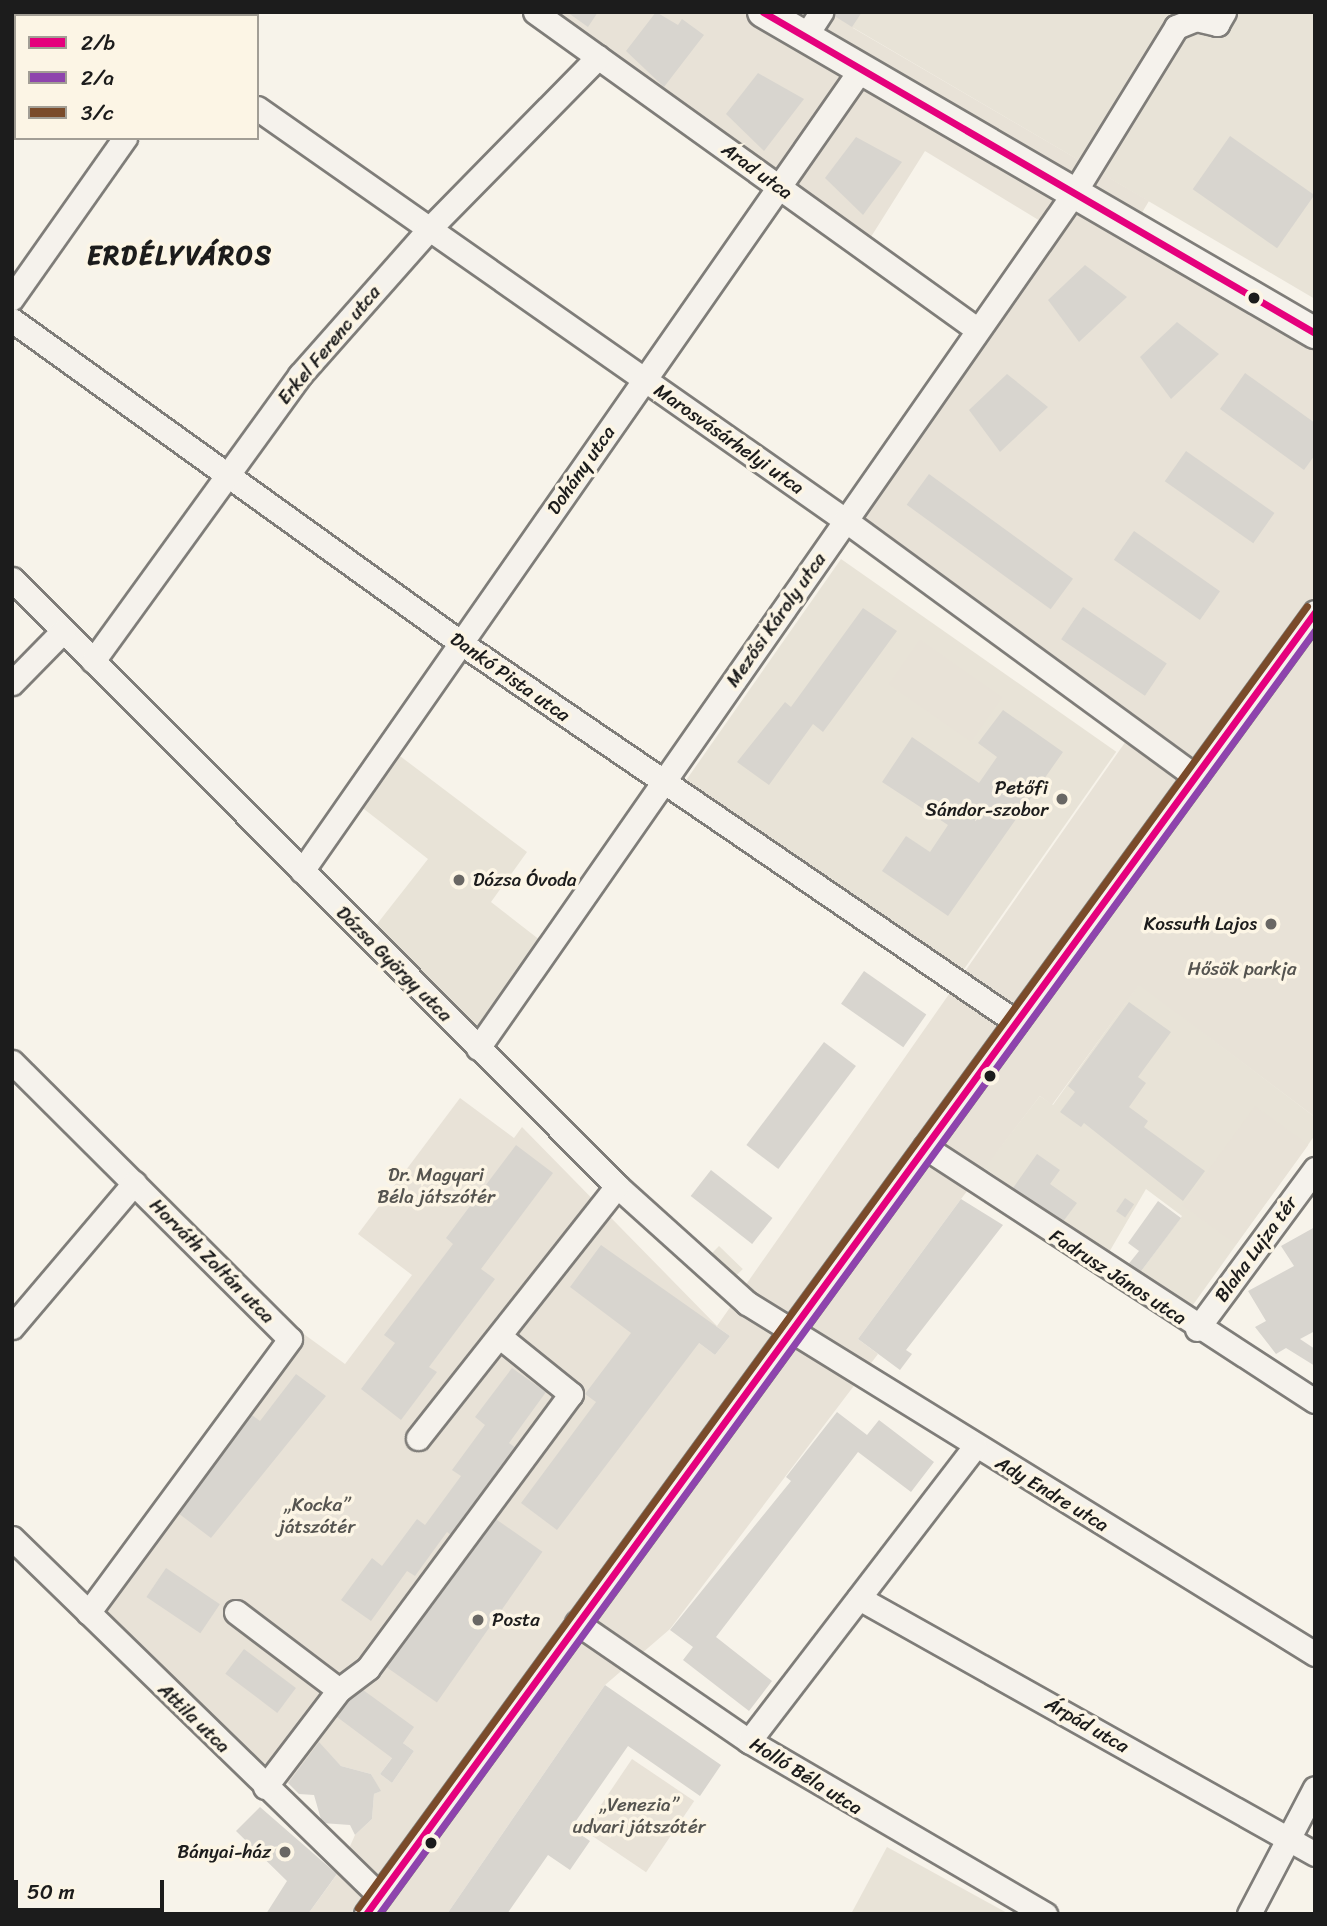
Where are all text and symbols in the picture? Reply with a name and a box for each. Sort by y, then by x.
legend [14,14,259,140]
text: 2/b [81,24,115,62]
text: 2/a [81,59,114,97]
text: 3/c [81,94,113,132]
street label: Arad utca [717,138,797,204]
district label: ERDÉLYVÁROS [86,240,274,272]
street label: Erkel Ferenc utca [273,281,385,409]
unlabelled marker [1247,291,1261,305]
street label: Marosvásárhelyi utca [649,379,809,499]
street label: Dohány utca [542,421,620,519]
street label: Mezősi Károly utca [721,548,831,692]
street label: Dankó Pista utca [445,627,575,727]
place label: Petőfi Sándor-szobor [925,777,1048,821]
marker: Petőfi Sándor-szobor [1054,791,1070,807]
place label: Dózsa Óvoda [473,869,577,891]
marker: Dózsa Óvoda [451,872,467,888]
street label: Dózsa György utca [331,901,457,1027]
place label: Kossuth Lajos [1143,913,1257,935]
marker: Kossuth Lajos [1263,916,1279,932]
park label: Hősök parkja [1187,958,1297,980]
unlabelled marker [983,1069,997,1083]
park label: Dr. Magyari Béla játszótér [377,1164,495,1208]
street label: Blaha Lujza tér [1210,1191,1302,1307]
street label: Horváth Zoltán utca [145,1194,279,1328]
street label: Fadrusz János utca [1045,1224,1191,1330]
street label: Ady Endre utca [991,1451,1113,1537]
park label: „Kocka” játszótér [279,1494,355,1538]
place label: Posta [492,1609,540,1631]
marker: Posta [470,1612,486,1628]
street label: Attila utca [153,1678,235,1758]
street label: Árpád utca [1041,1692,1133,1758]
street label: Holló Béla utca [746,1733,866,1819]
park label: „Venezia” udvari játszótér [573,1794,705,1838]
unlabelled marker [424,1836,438,1850]
place label: Bányai-ház [177,1841,271,1863]
marker: Bányai-ház [277,1844,293,1860]
scale bar [18,1867,168,1911]
text: 50 m [27,1873,75,1911]

